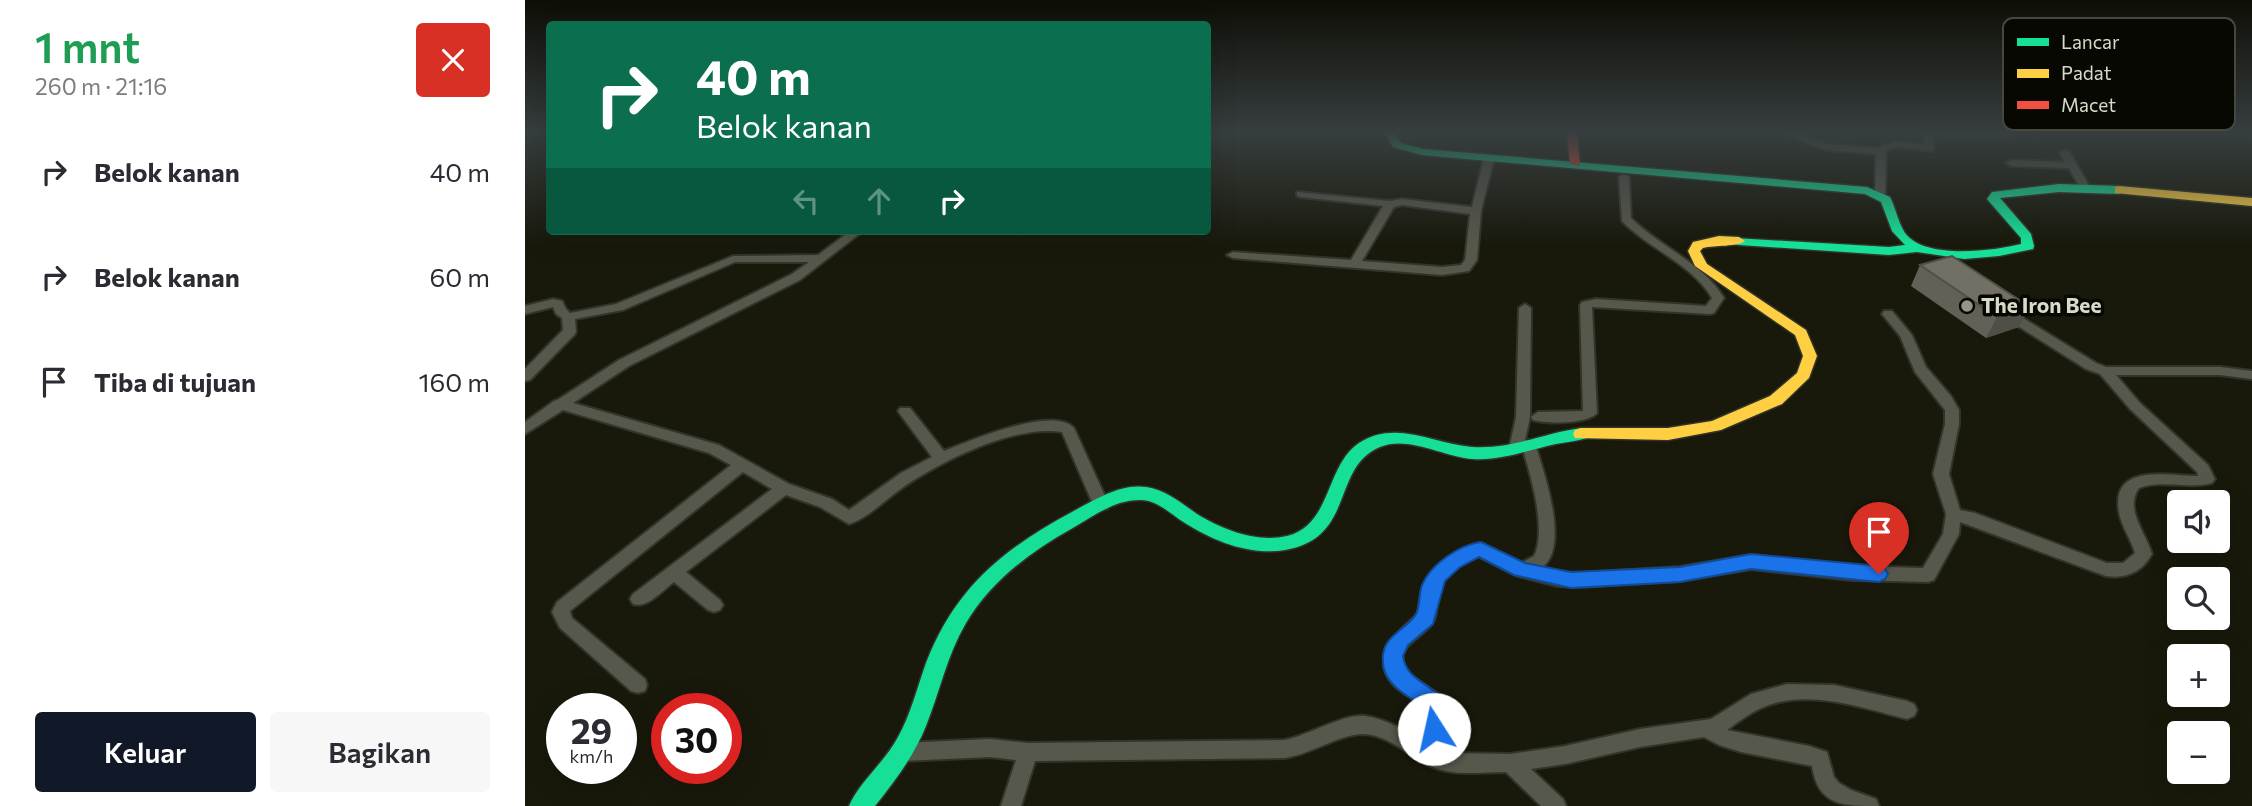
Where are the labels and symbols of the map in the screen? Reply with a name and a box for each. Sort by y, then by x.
legend [2003,18,2235,130]
text: Lancar [2061,30,2120,53]
text: Padat [2061,61,2112,84]
text: Macet [2061,93,2116,116]
place label: The Iron Bee [1981,292,2101,317]
marker: The Iron Bee [1959,298,1975,314]
pin [1849,502,1909,574]
position arrow [1397,692,1471,766]
speed limit sign: 30 [651,693,742,784]

